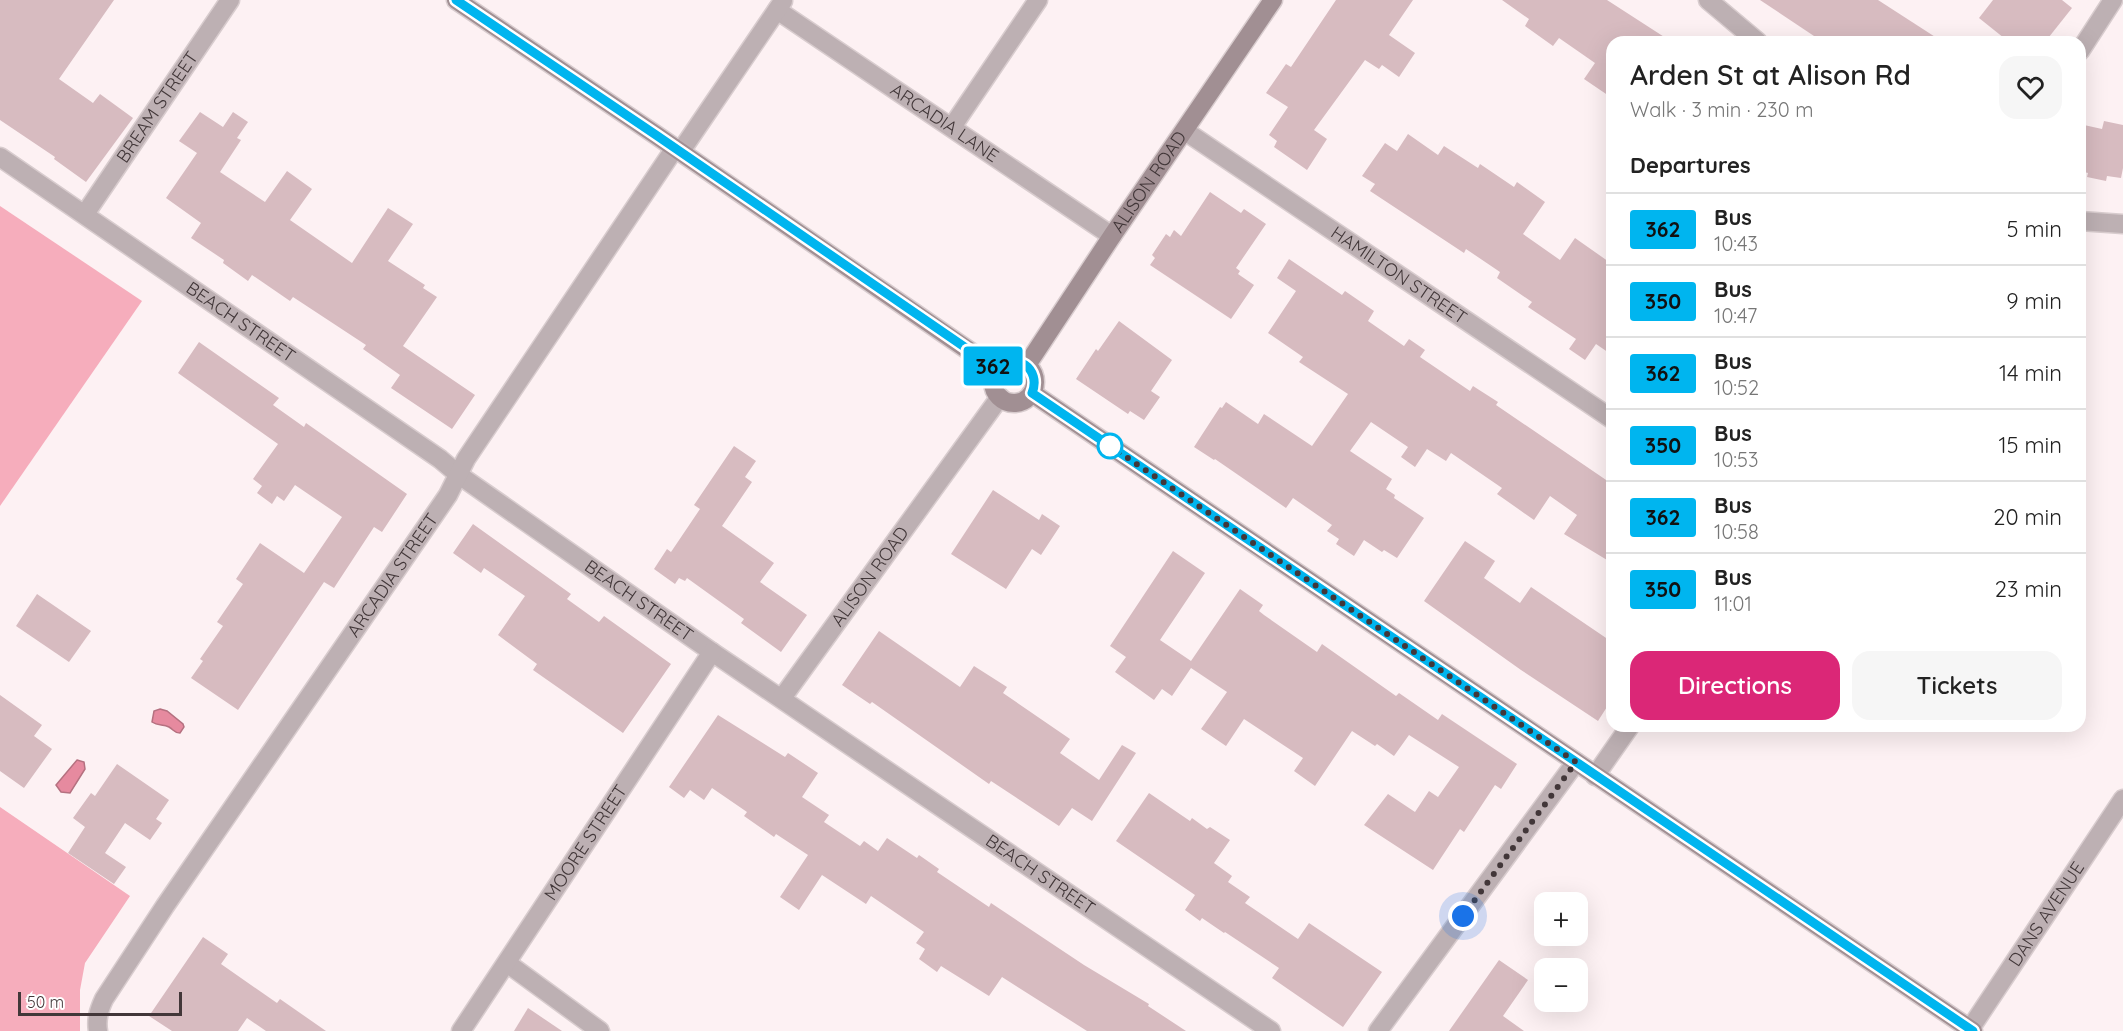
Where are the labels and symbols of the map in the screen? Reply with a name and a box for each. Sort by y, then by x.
street label: BREAM STREET [111,47,203,167]
street label: ARCADIA LANE [886,78,1003,167]
street label: ALISON ROAD [1106,126,1191,237]
street label: HAMILTON STREET [1327,221,1472,329]
street label: BEACH STREET [182,276,300,367]
line badge: 362 [958,346,1028,386]
unlabelled marker [1097,433,1123,459]
street label: ARCADIA STREET [342,508,443,641]
street label: ALISON ROAD [826,522,913,631]
street label: BEACH STREET [580,554,698,646]
street label: MOORE STREET [539,780,632,905]
street label: BEACH STREET [981,829,1100,920]
street label: DANS AVENUE [2003,857,2089,971]
your location [1448,901,1478,931]
scale bar [18,989,182,1016]

